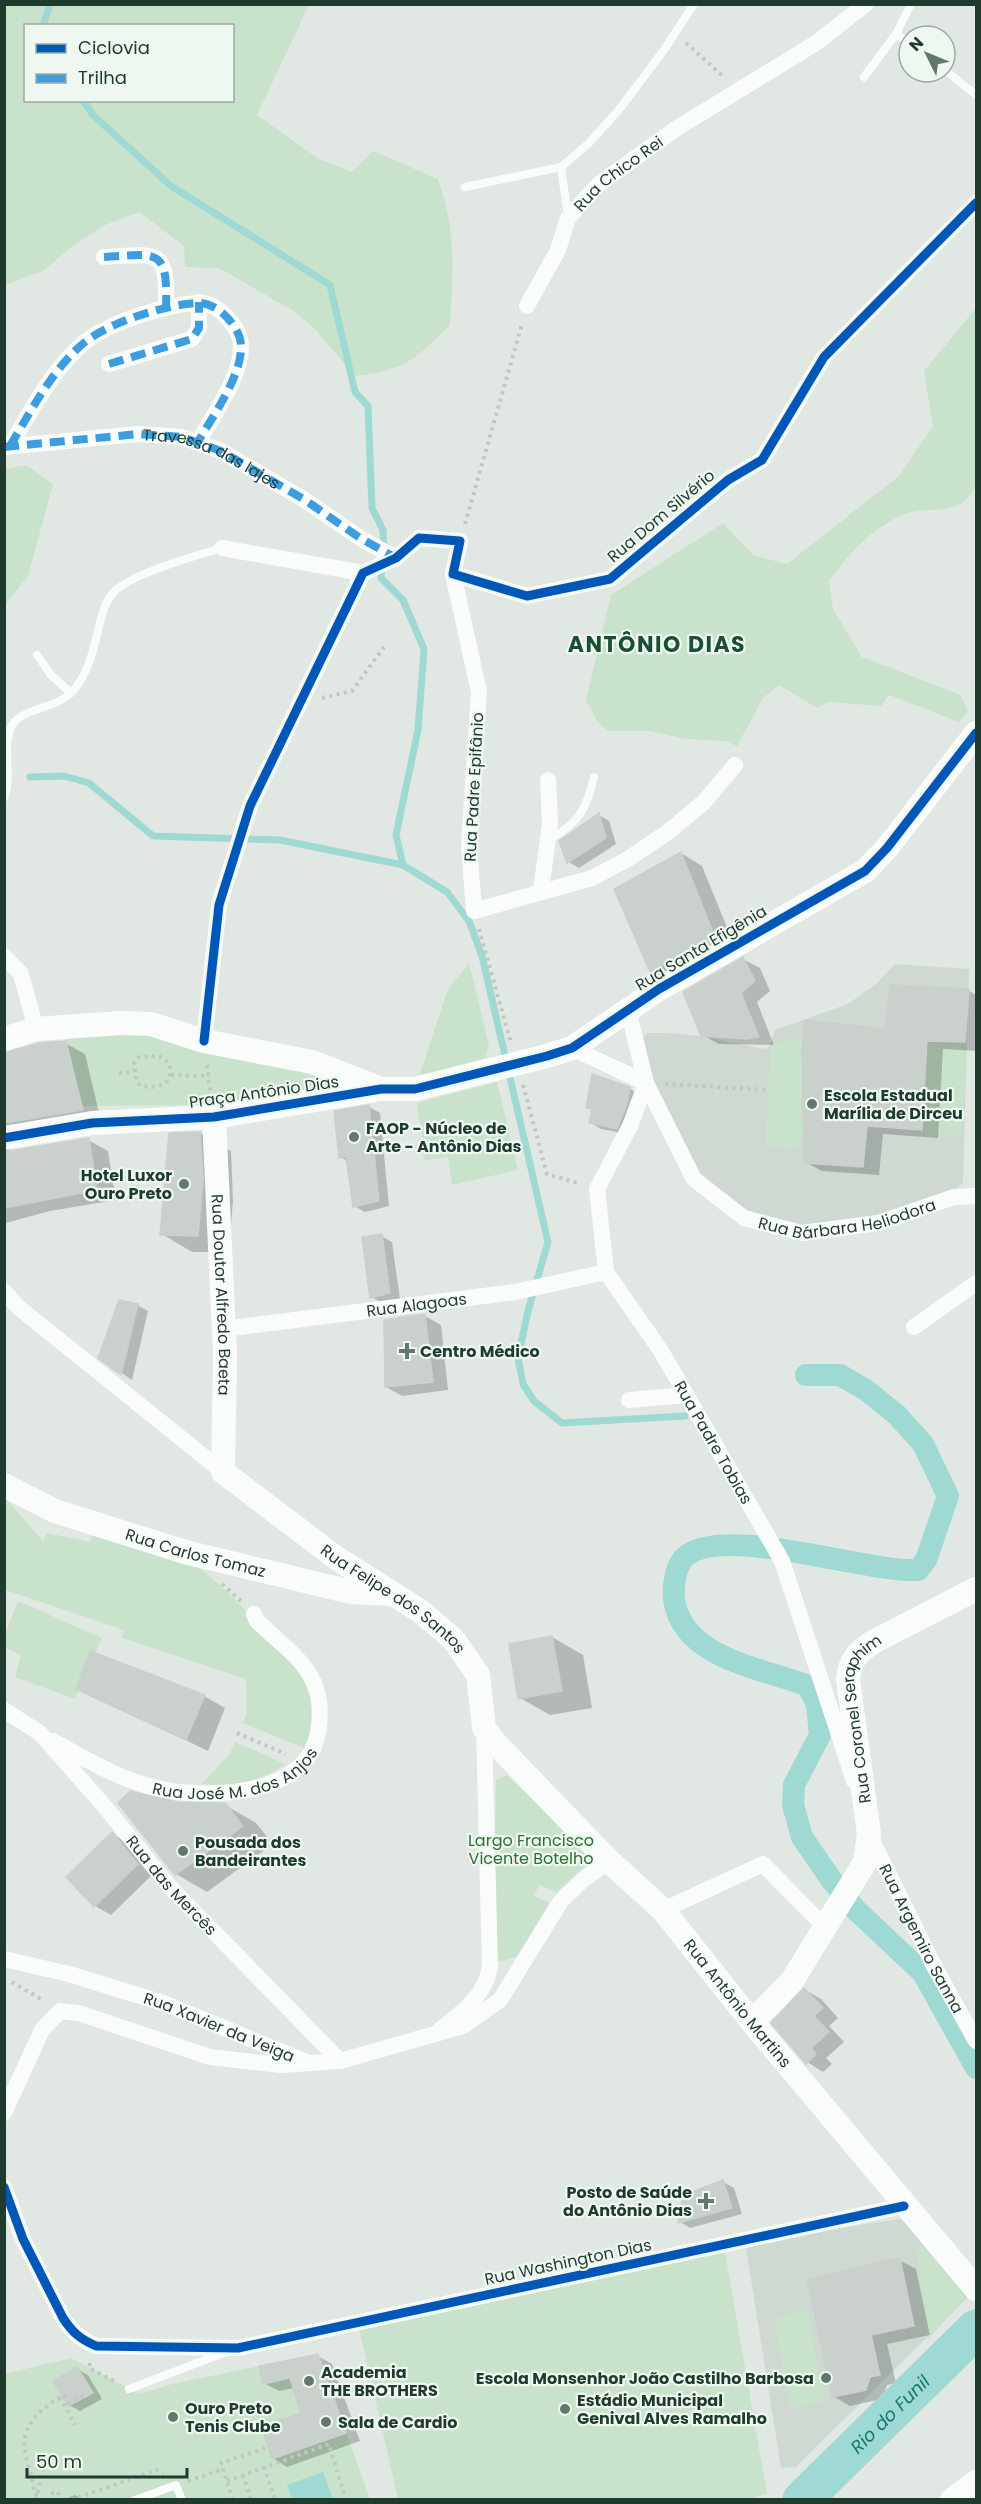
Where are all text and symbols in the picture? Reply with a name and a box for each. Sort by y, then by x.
legend [24,24,234,102]
north arrow [897,24,957,84]
text: N [904,32,929,56]
text: Ciclovia [78,35,150,60]
text: Trilha [78,65,127,90]
street label: Rua Chico Rei [568,130,668,216]
street label: Travessa das lajes [142,423,284,494]
street label: Rua Dom Silvério [602,464,720,568]
district label: ANTÔNIO DIAS [568,629,746,660]
street label: Rua Padre Epifânio [459,712,489,862]
street label: Rua Santa Efigênia [631,900,771,996]
street label: Praça Antônio Dias [188,1070,340,1114]
place label: Escola Estadual Marília de Dirceu [824,1084,963,1125]
marker: Escola Estadual Marília de Dirceu [805,1097,819,1111]
place label: FAOP - Núcleo de Arte - Antônio Dias [366,1117,522,1158]
marker: FAOP - Núcleo de Arte - Antônio Dias [347,1130,361,1144]
place label: Hotel Luxor Ouro Preto [81,1164,172,1205]
marker: Hotel Luxor Ouro Preto [177,1177,191,1191]
street label: Rua Bárbara Heliodora [756,1193,939,1244]
street label: Rua Doutor Alfredo Baeta [206,1194,237,1396]
street label: Rua Alagoas [365,1287,468,1322]
place label: Centro Médico [420,1340,540,1363]
marker: Centro Médico [398,1342,416,1360]
street label: Rua Padre Tobias [669,1376,758,1508]
street label: Rua Carlos Tomaz [123,1522,268,1583]
street label: Rua Felipe dos Santos [316,1539,471,1658]
street label: Rua Coronel Seraphim [836,1628,886,1805]
street label: Rua José M. dos Anjos [150,1743,323,1805]
park label: Largo Francisco Vicente Botelho [468,1829,594,1870]
street label: Rua das Mercês [121,1830,222,1940]
place label: Pousada dos Bandeirantes [195,1831,306,1872]
marker: Pousada dos Bandeirantes [176,1844,190,1858]
street label: Rua Argemiro Sanna [874,1860,970,2017]
street label: Rua Antônio Martins [679,1934,797,2073]
street label: Rua Xavier da Veiga [141,1986,298,2067]
place label: Posto de Saúde do Antônio Dias [563,2181,692,2222]
marker: Posto de Saúde do Antônio Dias [697,2192,715,2210]
street label: Rua Washington Dias [482,2233,654,2291]
place label: Academia THE BROTHERS [321,2361,438,2402]
place label: Escola Monsenhor João Castilho Barbosa [476,2367,814,2390]
water label: Rio do Funil [844,2369,935,2459]
marker: Escola Monsenhor João Castilho Barbosa [819,2371,833,2385]
marker: Academia THE BROTHERS [302,2374,316,2388]
place label: Estádio Municipal Genival Alves Ramalho [577,2389,767,2430]
place label: Ouro Preto Tenis Clube [185,2397,281,2438]
marker: Estádio Municipal Genival Alves Ramalho [558,2402,572,2416]
marker: Ouro Preto Tenis Clube [166,2410,180,2424]
place label: Sala de Cardio [338,2411,457,2434]
marker: Sala de Cardio [319,2415,333,2429]
scale bar [27,2441,188,2479]
text: 50 m [36,2449,82,2474]

